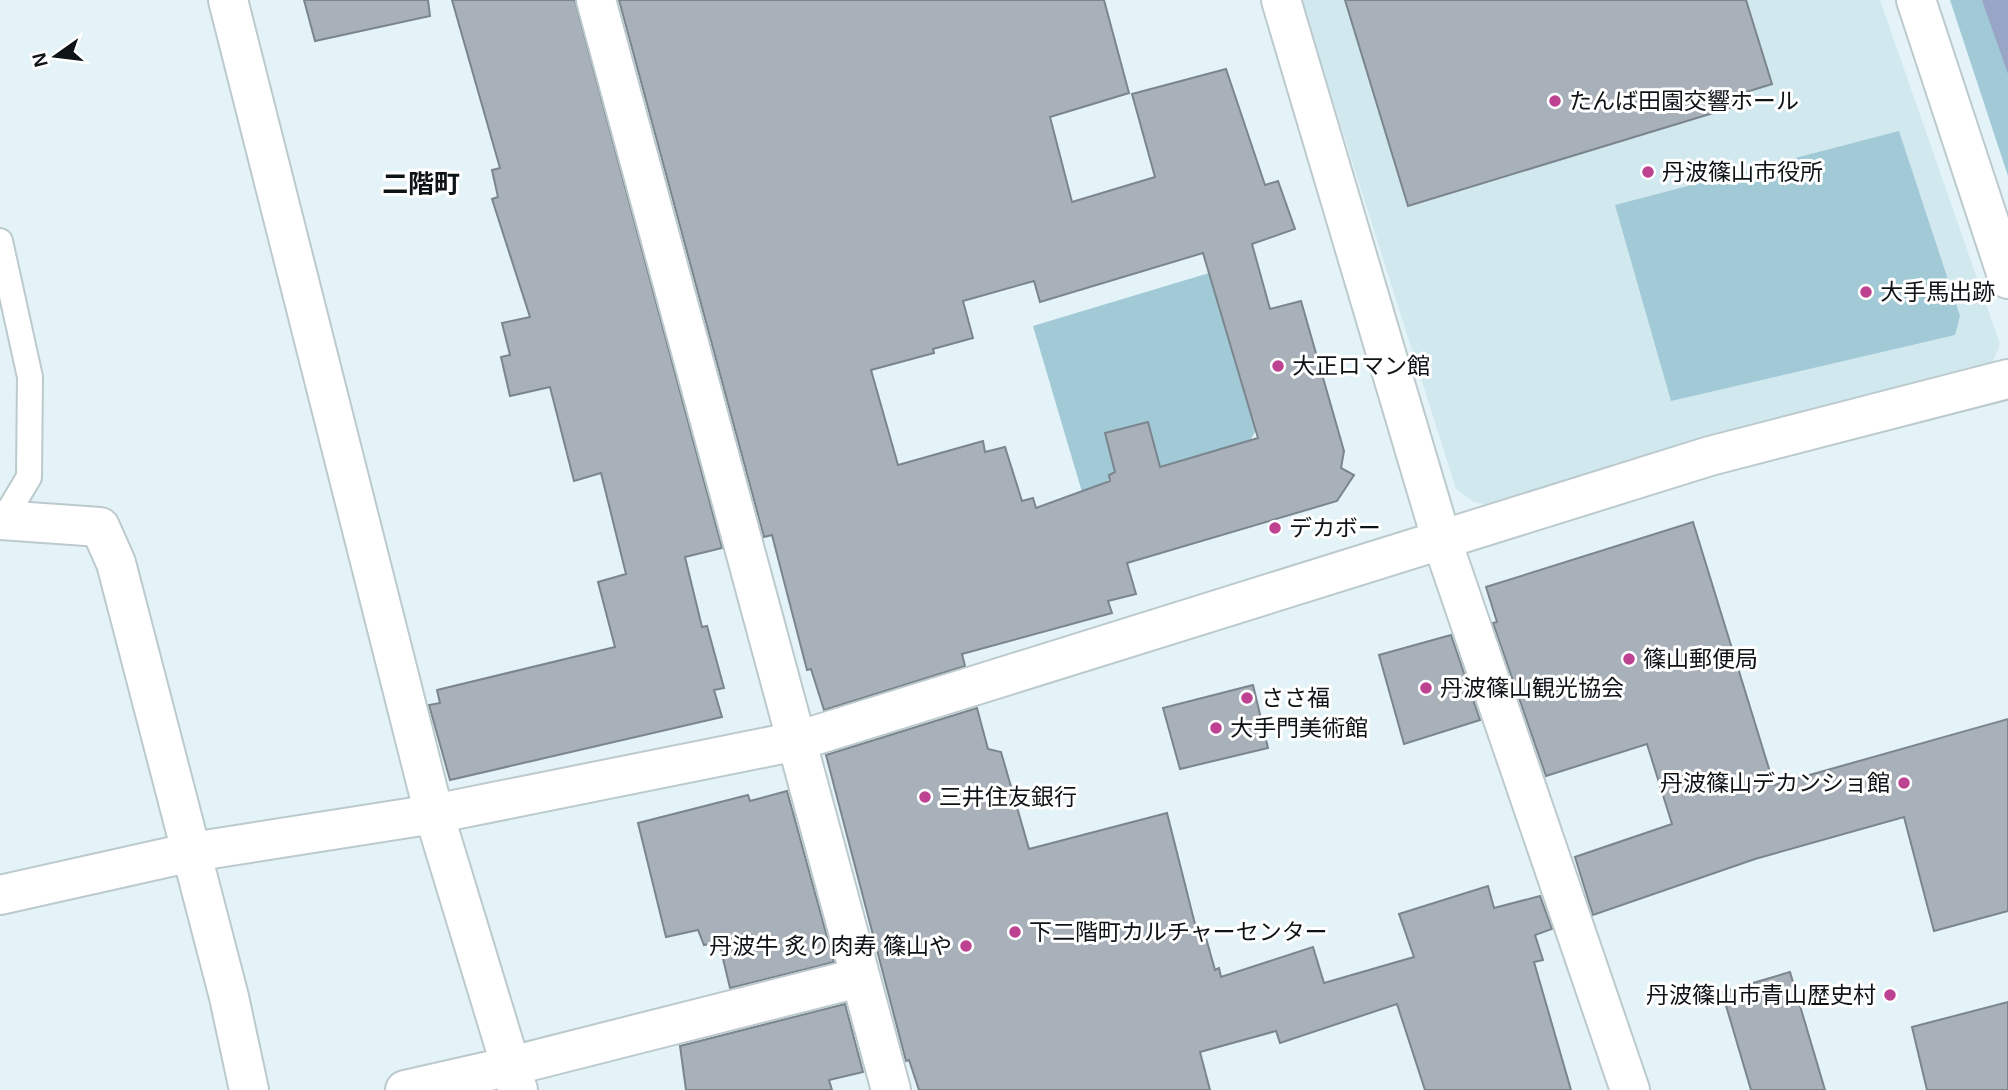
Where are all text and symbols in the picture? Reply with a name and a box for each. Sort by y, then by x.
north arrow [21,21,91,91]
text: N [28,51,52,69]
place label: たんば田園交響ホール [1569,88,1799,114]
marker: たんば田園交響ホール [1547,93,1563,109]
place label: 丹波篠山市役所 [1662,159,1823,185]
marker: 丹波篠山市役所 [1640,164,1656,180]
district label: 二階町 [382,169,460,199]
place label: 大手馬出跡 [1880,279,1995,305]
marker: 大手馬出跡 [1858,284,1874,300]
place label: 大正ロマン館 [1292,353,1430,379]
marker: 大正ロマン館 [1270,358,1286,374]
place label: デカボー [1289,515,1381,541]
marker: デカボー [1267,520,1283,536]
place label: 篠山郵便局 [1643,646,1758,672]
marker: 篠山郵便局 [1621,651,1637,667]
place label: 丹波篠山観光協会 [1440,675,1624,701]
marker: 丹波篠山観光協会 [1418,680,1434,696]
place label: ささ福 [1261,685,1330,711]
marker: ささ福 [1239,690,1255,706]
place label: 大手門美術館 [1230,715,1368,741]
marker: 大手門美術館 [1208,720,1224,736]
place label: 丹波篠山デカンショ館 [1660,770,1890,796]
marker: 丹波篠山デカンショ館 [1896,775,1912,791]
place label: 三井住友銀行 [939,784,1077,810]
marker: 三井住友銀行 [917,789,933,805]
place label: 下二階町カルチャーセンター [1029,919,1328,945]
marker: 下二階町カルチャーセンター [1007,924,1023,940]
place label: 丹波牛 炙り肉寿 篠山や [709,933,952,959]
marker: 丹波牛 炙り肉寿 篠山や [958,938,974,954]
place label: 丹波篠山市青山歴史村 [1646,982,1876,1008]
marker: 丹波篠山市青山歴史村 [1882,987,1898,1003]

